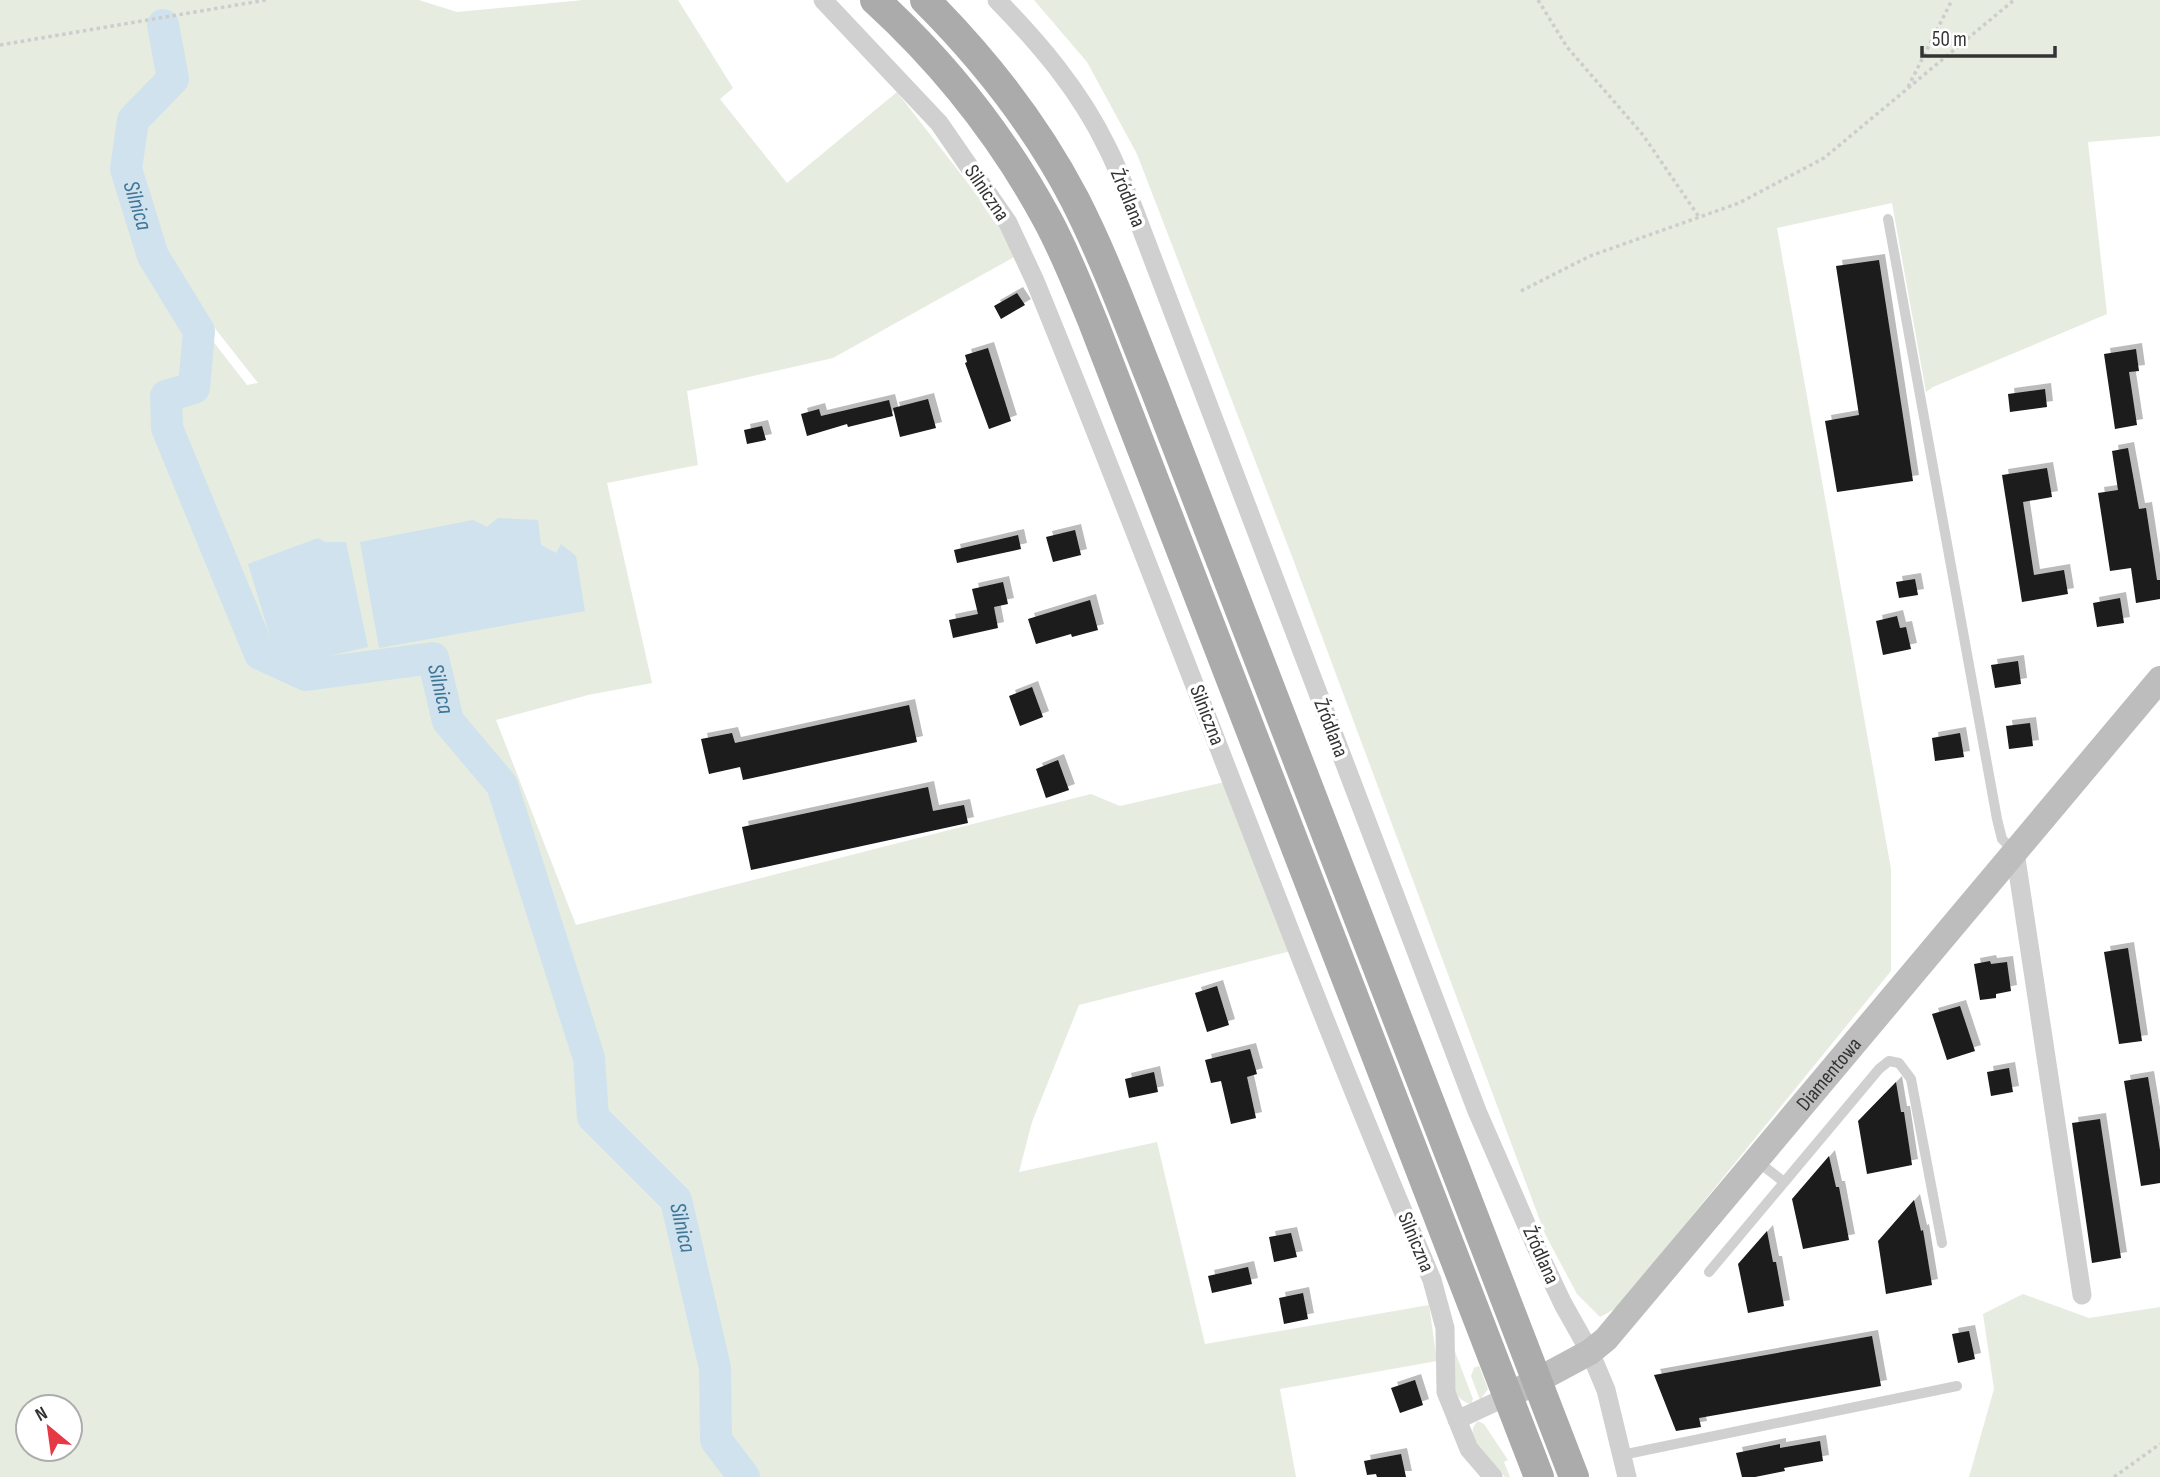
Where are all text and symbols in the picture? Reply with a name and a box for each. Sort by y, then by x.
scale bar [1922,14,2055,58]
text: 50 m [1932,27,1967,52]
street label: Silniczna [959,160,1015,226]
street label: Źródlana [1105,165,1151,231]
water label: Silnica [117,177,158,234]
water label: Silnica [421,661,460,717]
street label: Silniczna [1184,681,1230,749]
street label: Źródlana [1308,695,1354,761]
street label: Diamentowa [1791,1032,1866,1115]
water label: Silnica [663,1200,702,1256]
street label: Silniczna [1392,1208,1440,1276]
street label: Źródlana [1517,1222,1565,1288]
north arrow [14,1393,84,1463]
text: N [31,1402,52,1427]

